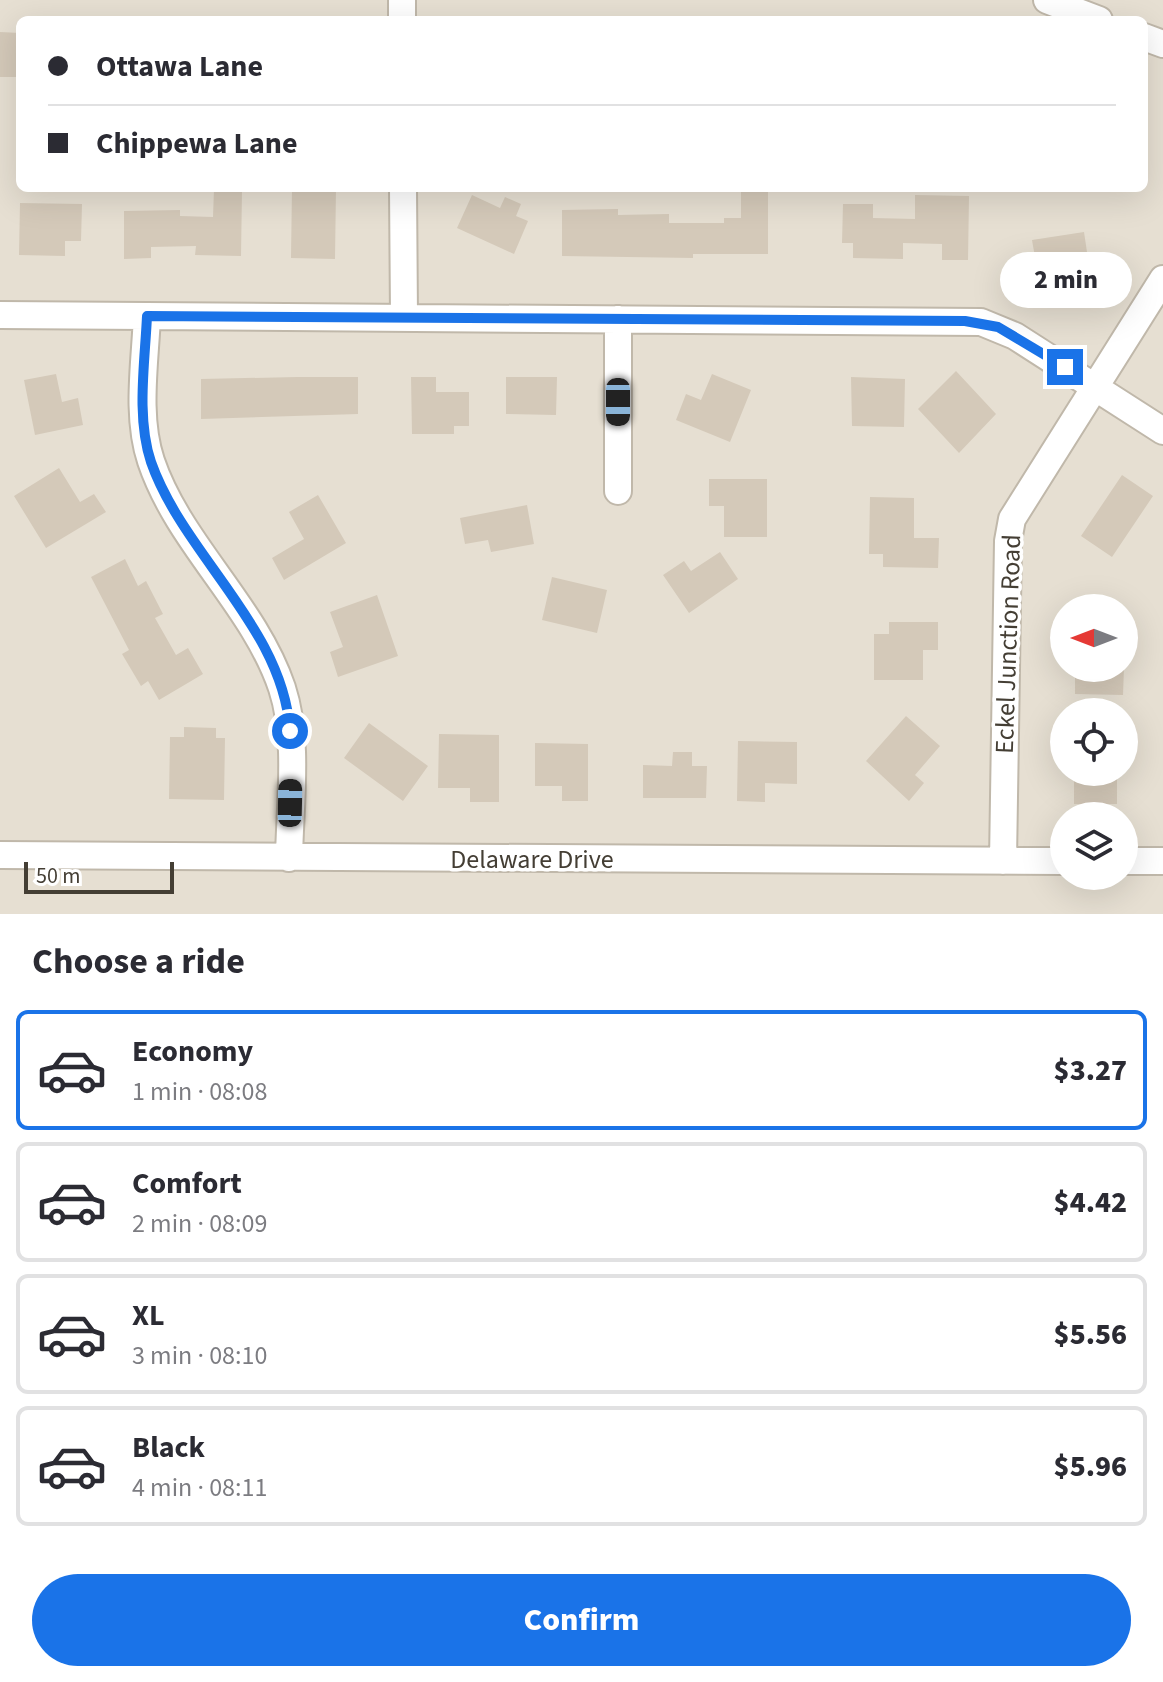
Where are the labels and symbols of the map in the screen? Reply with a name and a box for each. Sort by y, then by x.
callout: 2 min [999,251,1131,307]
route end [1047,349,1083,385]
car [606,378,630,426]
street label: Eckel Junction Road [986,534,1030,754]
north arrow [1050,594,1138,682]
route start [272,713,308,749]
car [278,779,302,827]
street label: Delaware Drive [450,841,614,878]
scale bar [24,858,174,894]

